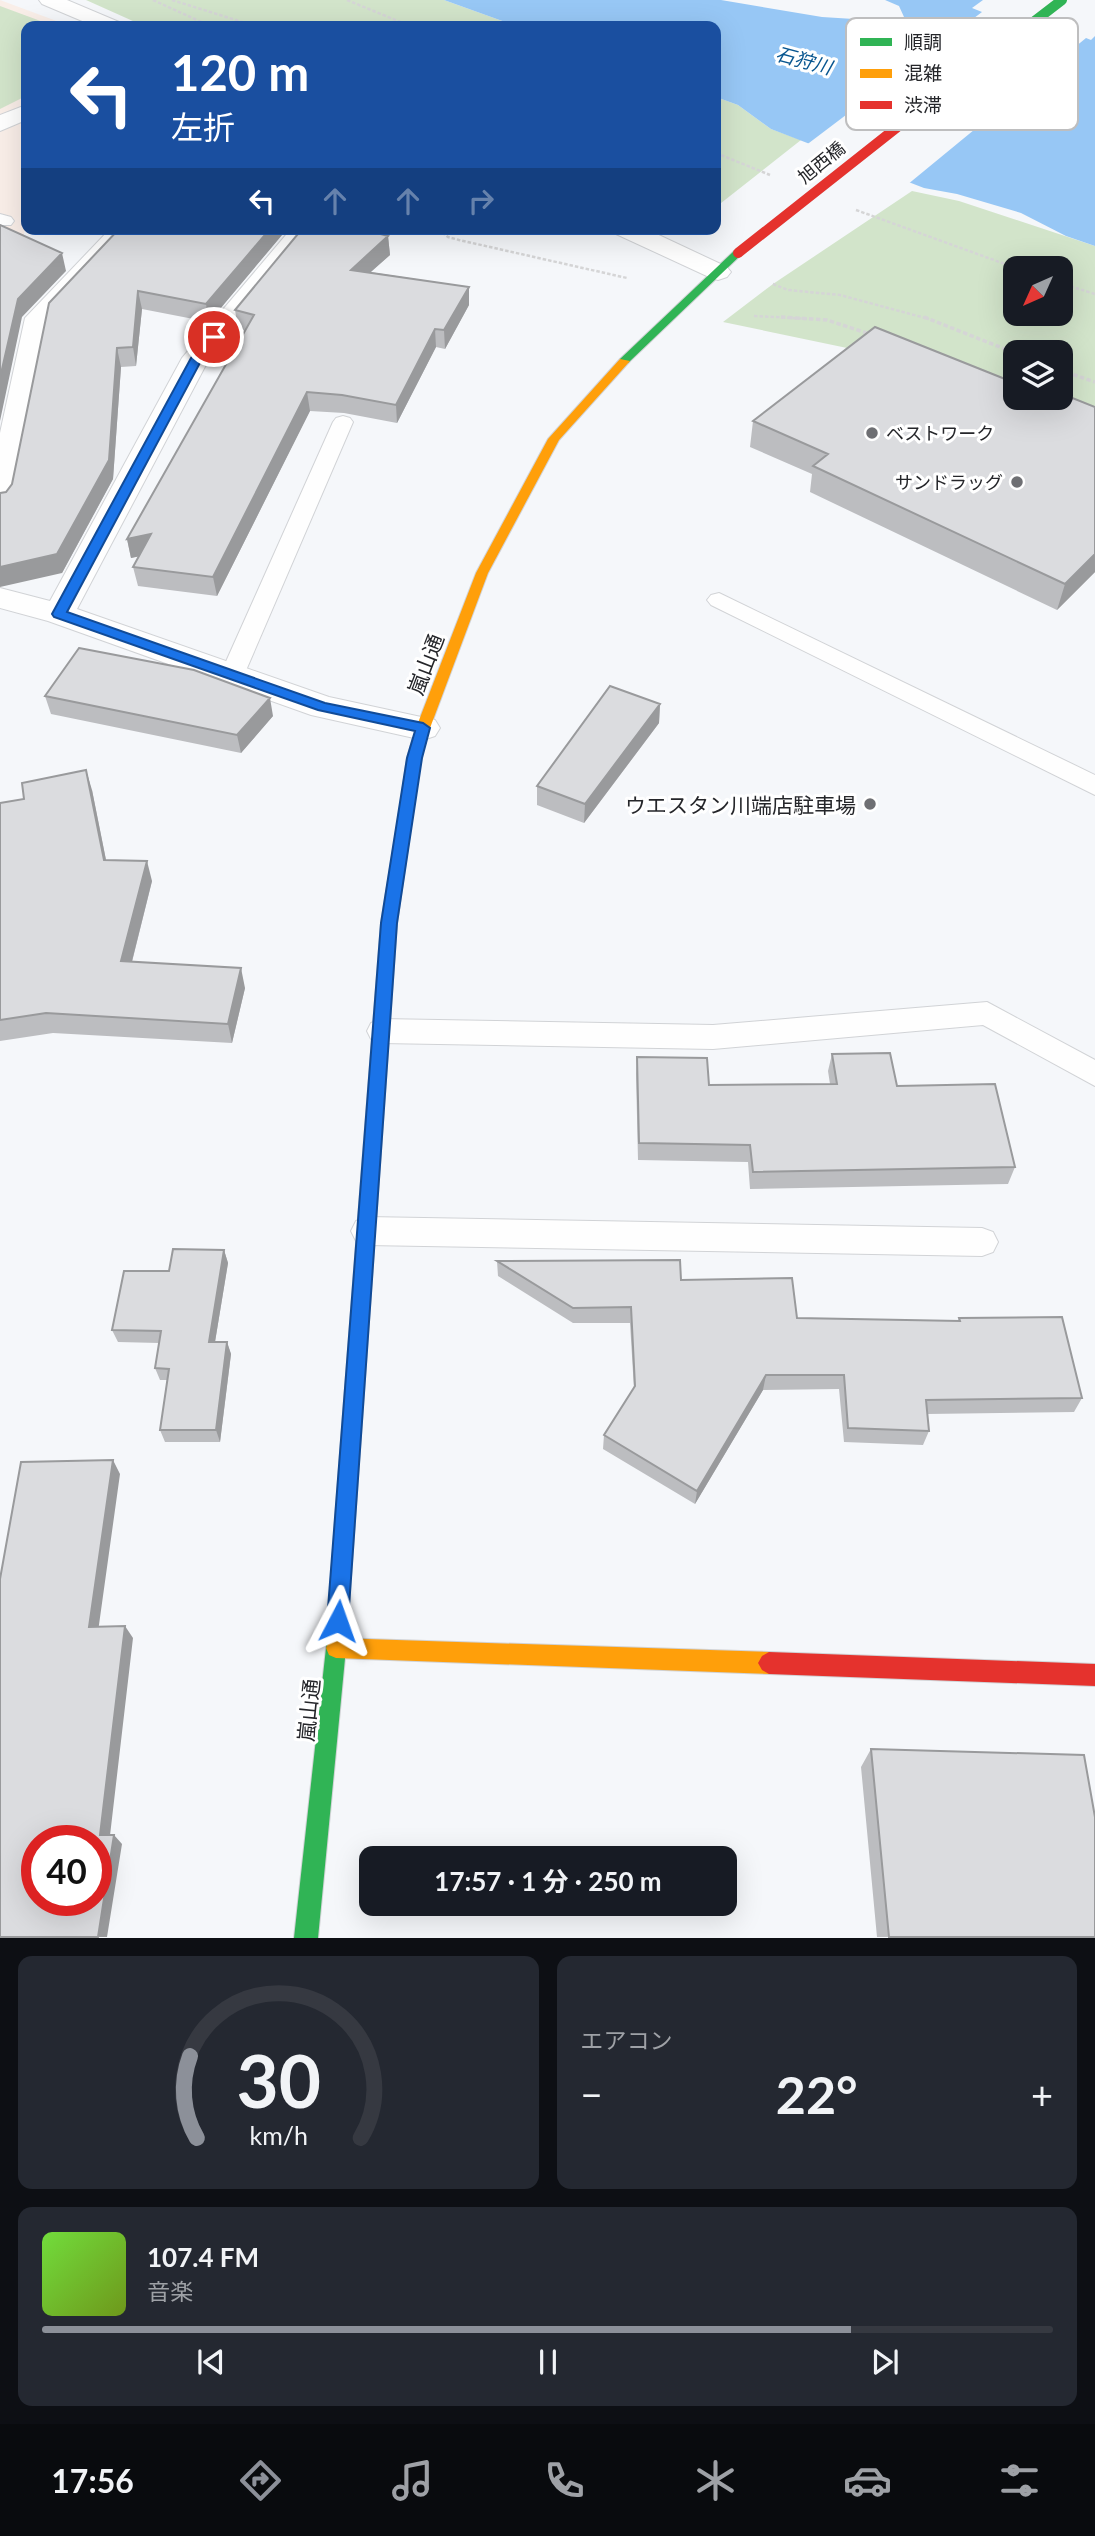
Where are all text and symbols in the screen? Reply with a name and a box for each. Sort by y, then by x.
legend [846,18,1078,130]
text: 順調 [904,30,942,53]
water label: 石狩川 [773,42,836,79]
text: 120 m [171,43,309,101]
icon: left [56,49,147,140]
text: 混雑 [904,61,942,84]
text: 渋滞 [904,93,942,116]
text: 左折 [171,107,235,146]
street label: 旭西橋 [793,136,849,188]
icon: left [243,182,281,220]
icon: ahead [316,182,354,220]
icon: ahead [389,182,427,220]
icon: right [462,182,500,220]
north arrow [1003,256,1073,326]
map controls [1003,256,1073,410]
pin [184,307,244,367]
icon: arrive [195,318,233,356]
button: layers [1003,340,1073,410]
place label: ベストワーク [886,422,994,444]
marker: ベストワーク [864,425,880,441]
place label: サンドラッグ [895,471,1003,493]
marker: サンドラッグ [1009,474,1025,490]
street label: 嵐山通 [402,630,448,698]
place label: ウエスタン川端店駐車場 [625,792,856,817]
marker: ウエスタン川端店駐車場 [862,796,878,812]
position arrow [301,1584,375,1658]
street label: 嵐山通 [292,1677,324,1743]
speed limit sign: 40 [21,1825,112,1916]
text: 17:57 · 1 分 · 250 m [434,1865,662,1897]
text: エアコン [581,2026,673,2054]
text: 30 [236,2037,320,2125]
text: 22° [776,2063,858,2125]
text: − [581,2071,603,2117]
text: + [1031,2071,1053,2117]
text: km/h [249,2120,308,2150]
text: 107.4 FM [147,2241,259,2273]
text: 音楽 [147,2277,193,2305]
icon: previous [192,2343,230,2381]
icon: pause [529,2343,567,2381]
icon: next [866,2343,904,2381]
icon: directions [236,2456,285,2505]
icon: music [388,2456,437,2505]
icon: phone [540,2456,589,2505]
icon: climate [691,2456,740,2505]
icon: car [843,2456,892,2505]
icon: filters [995,2456,1044,2505]
text: 17:56 [51,2461,134,2500]

